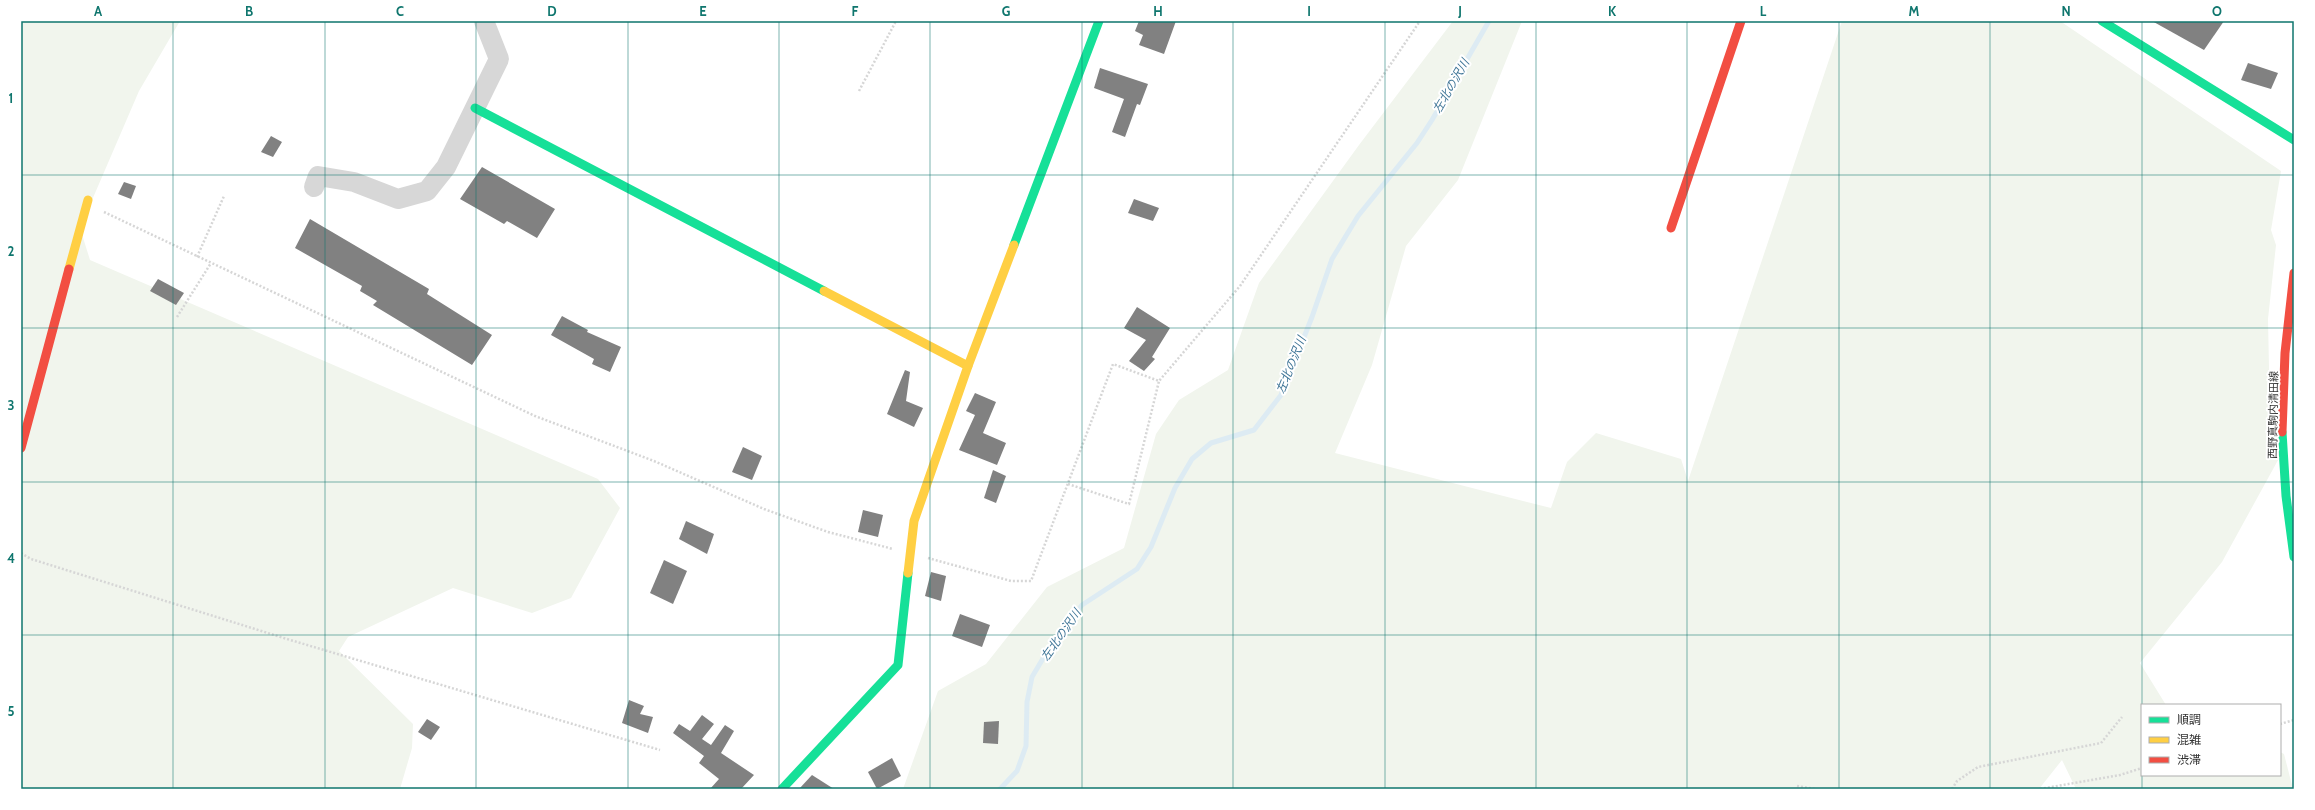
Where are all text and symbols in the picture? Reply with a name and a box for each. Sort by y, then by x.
text: A [94,3,103,19]
text: B [245,3,253,19]
text: C [396,3,404,19]
text: D [547,3,557,19]
text: E [699,3,707,19]
text: F [852,3,859,19]
text: G [1002,3,1011,19]
text: H [1153,3,1163,19]
text: I [1307,3,1311,19]
text: J [1457,3,1462,19]
text: K [1608,3,1617,19]
text: L [1760,3,1767,19]
text: M [1909,3,1920,19]
text: N [2061,3,2071,19]
text: O [2212,3,2222,19]
water label: 左北の沢川 [1429,54,1473,115]
text: 1 [9,90,13,106]
text: 2 [8,243,15,259]
water label: 左北の沢川 [1272,332,1309,395]
street label: 西野真駒内清田線 [2265,371,2281,459]
text: 3 [7,397,15,413]
text: 4 [7,550,15,566]
water label: 左北の沢川 [1037,604,1085,664]
text: 5 [8,703,15,719]
legend [2141,704,2281,776]
text: 順調 [2177,712,2201,727]
text: 混雑 [2177,732,2201,747]
text: 渋滞 [2177,752,2201,767]

